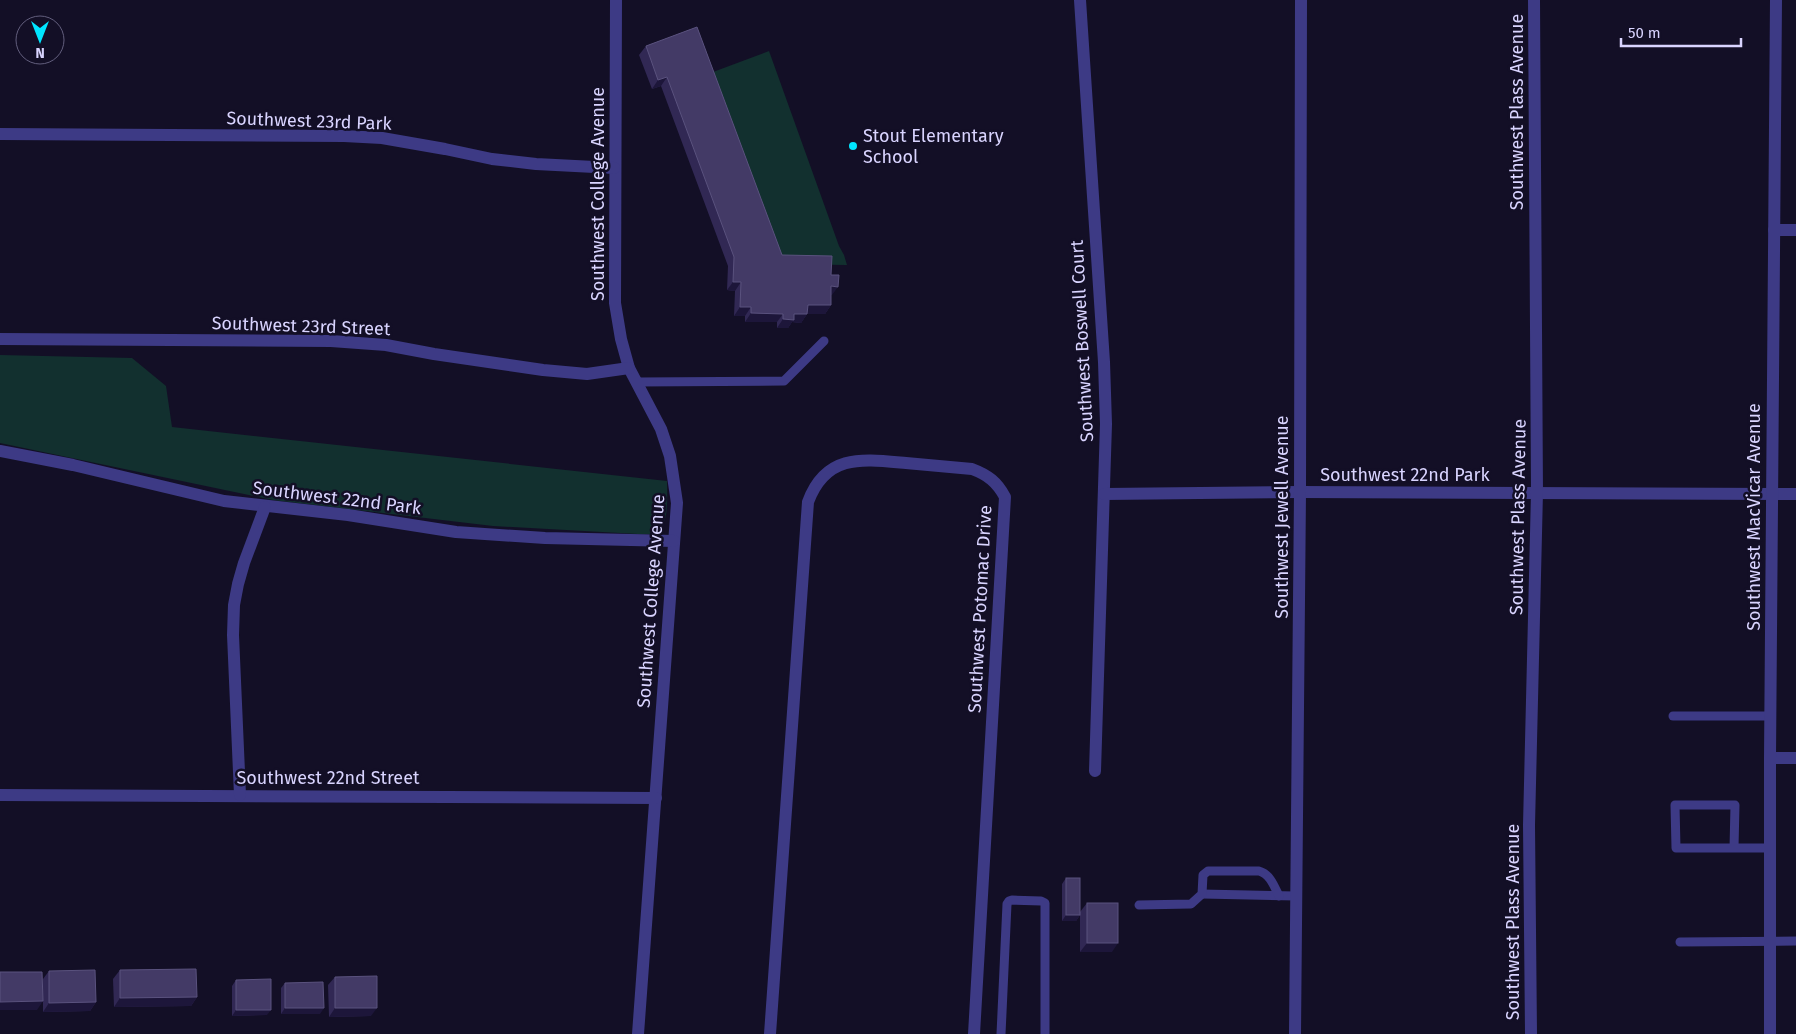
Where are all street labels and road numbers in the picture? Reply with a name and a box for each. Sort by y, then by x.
street label: Southwest Plass Avenue [1506,14,1528,210]
street label: Southwest College Avenue [587,87,609,301]
street label: Southwest 23rd Park [226,107,393,135]
street label: Southwest Boswell Court [1066,239,1098,443]
street label: Southwest 23rd Street [211,312,391,340]
street label: Southwest MacVicar Avenue [1743,403,1765,631]
street label: Southwest Jewell Avenue [1271,415,1293,619]
street label: Southwest Plass Avenue [1505,419,1531,615]
street label: Southwest 22nd Park [1320,464,1491,486]
street label: Southwest 22nd Park [252,477,423,519]
street label: Southwest College Avenue [633,493,669,709]
street label: Southwest Potomac Drive [964,504,996,714]
street label: Southwest 22nd Street [237,767,420,789]
street label: Southwest Plass Avenue [1502,824,1524,1020]

